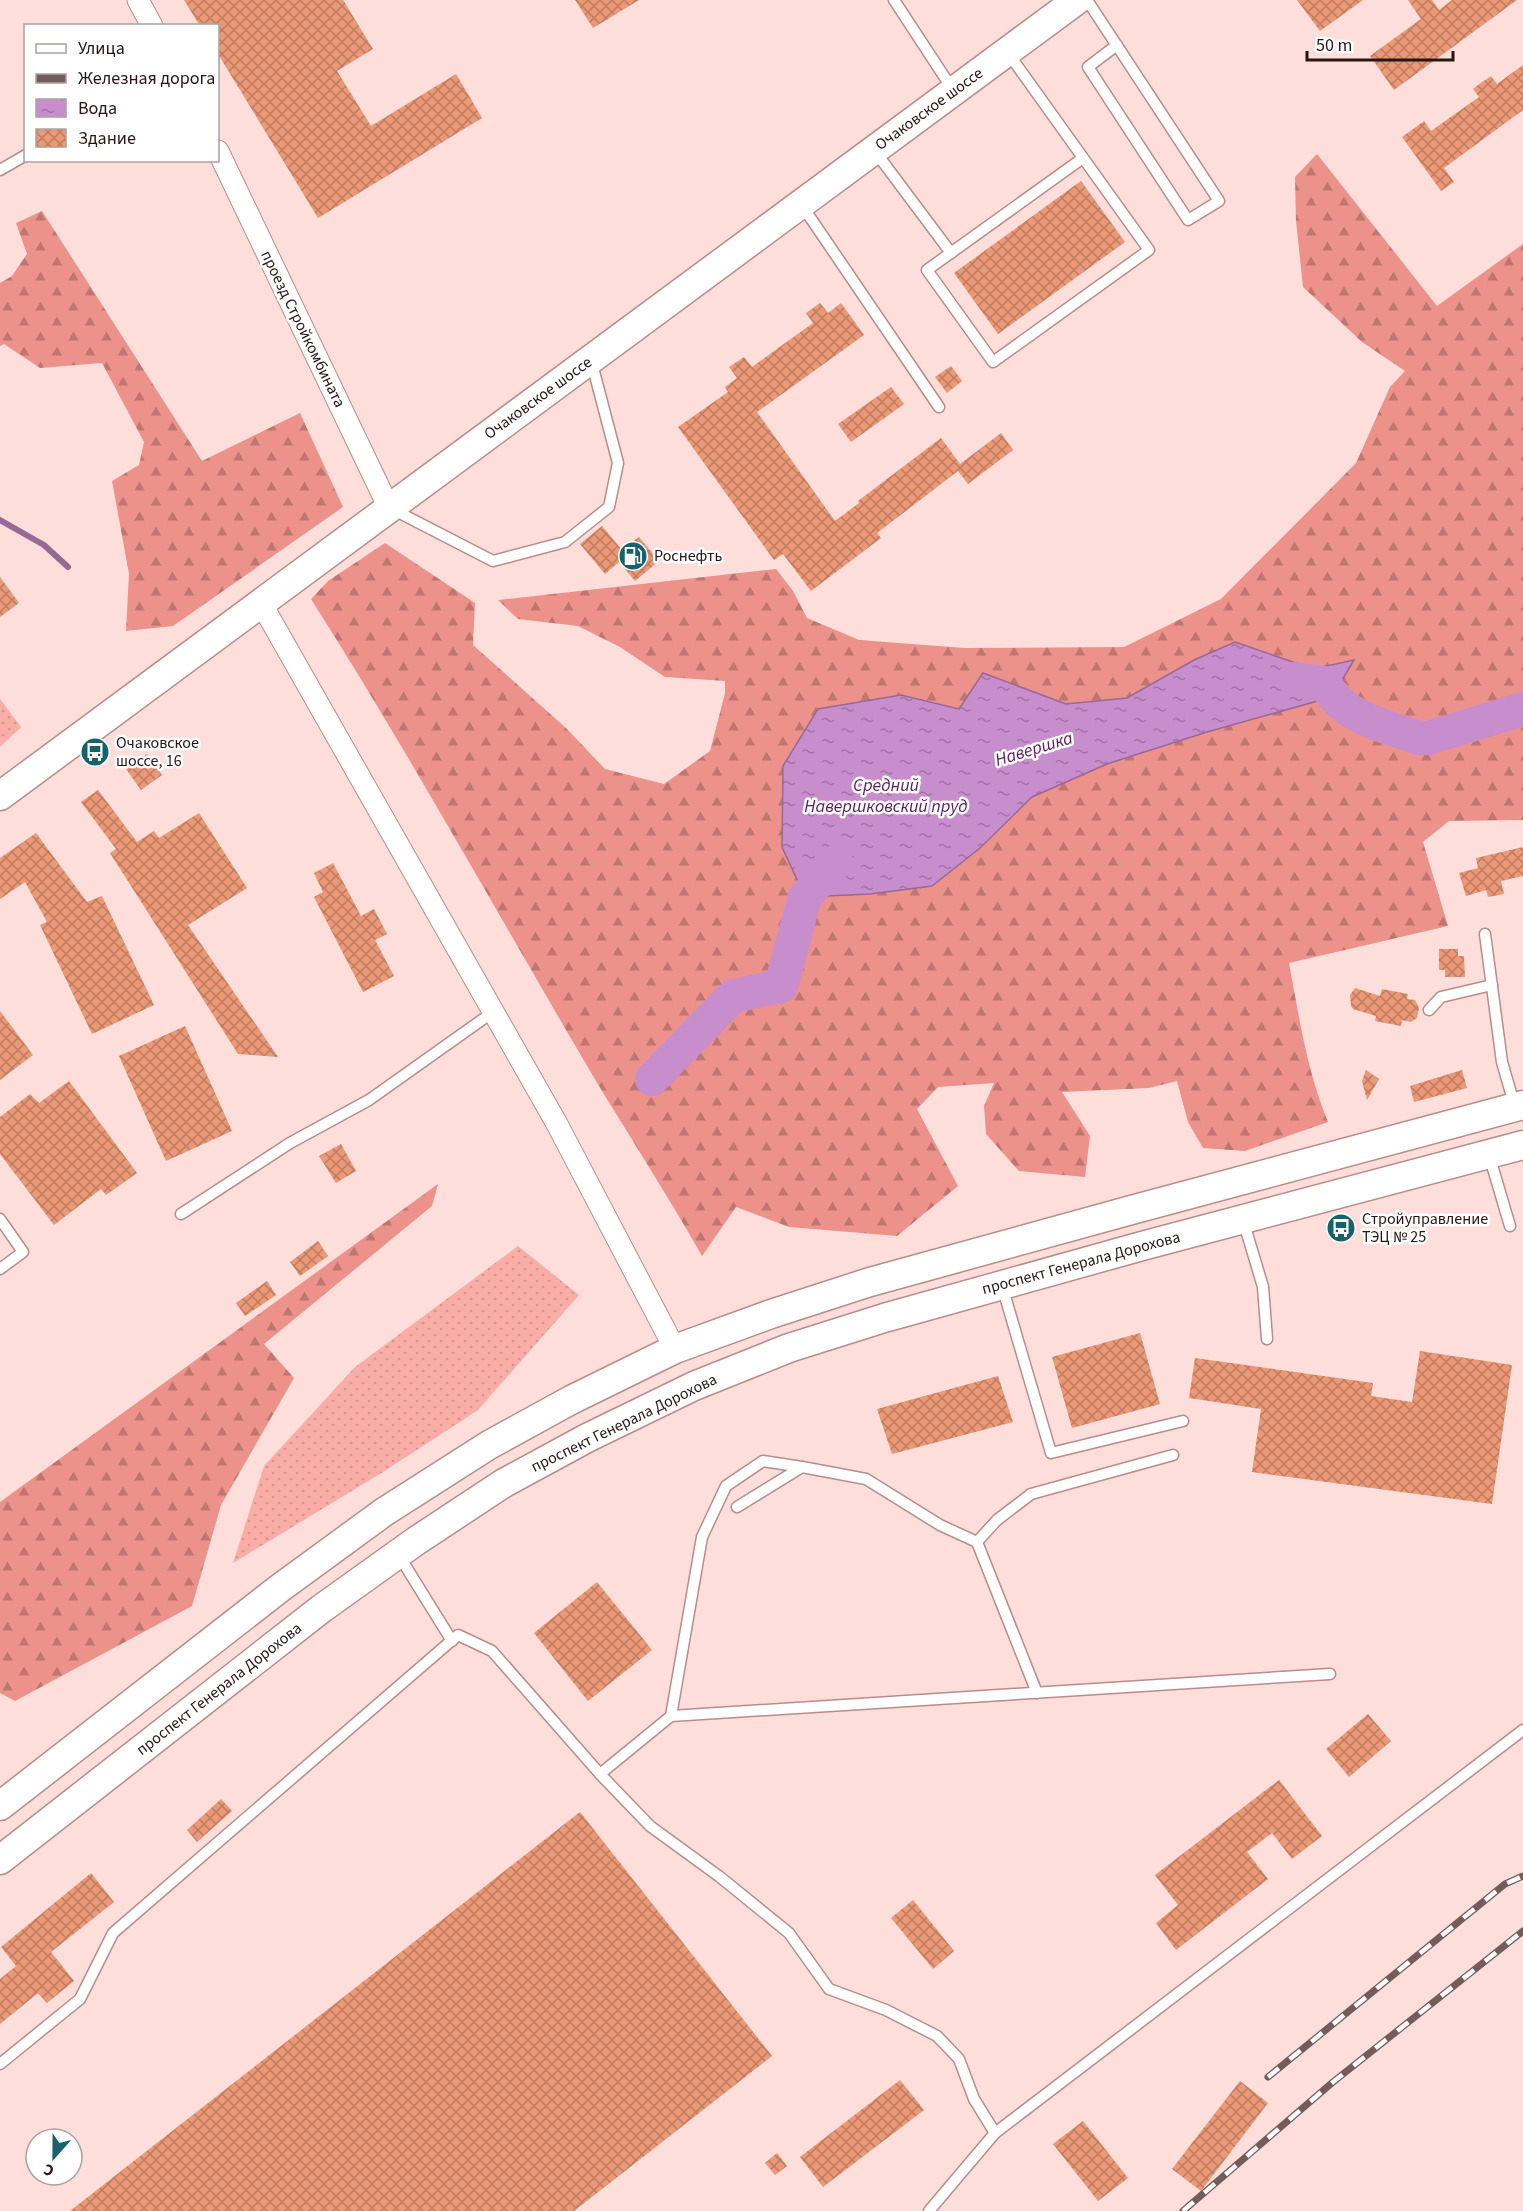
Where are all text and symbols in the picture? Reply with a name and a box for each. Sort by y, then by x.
legend [24,24,219,162]
scale bar [1307,24,1452,62]
text: 50 m [1316,33,1352,58]
text: Улица [78,36,125,61]
street label: Очаковское шоссе [871,62,988,156]
text: Железная дорога [78,66,215,91]
text: Вода [78,96,117,121]
text: Здание [78,126,136,151]
street label: проезд Стройкомбината [255,247,351,411]
street label: Очаковское шоссе [480,351,597,445]
fuel station icon: Роснефть [617,540,649,572]
place label: Роснефть [654,545,722,567]
water label: Навершка [992,725,1076,773]
place label: Очаковское шоссе, 16 [116,732,199,772]
bus stop icon: Очаковское шоссе, 16 [79,736,111,768]
water label: Средний Навершковский пруд [804,773,968,819]
place label: Стройуправление ТЭЦ № 25 [1362,1208,1488,1248]
bus stop icon: Стройуправление ТЭЦ № 25 [1325,1212,1357,1244]
street label: проспект Генерала Дорохова [979,1226,1183,1300]
street label: проспект Генерала Дорохова [527,1368,721,1478]
street label: проспект Генерала Дорохова [132,1617,306,1761]
north arrow [24,2127,84,2187]
text: С [41,2158,57,2182]

